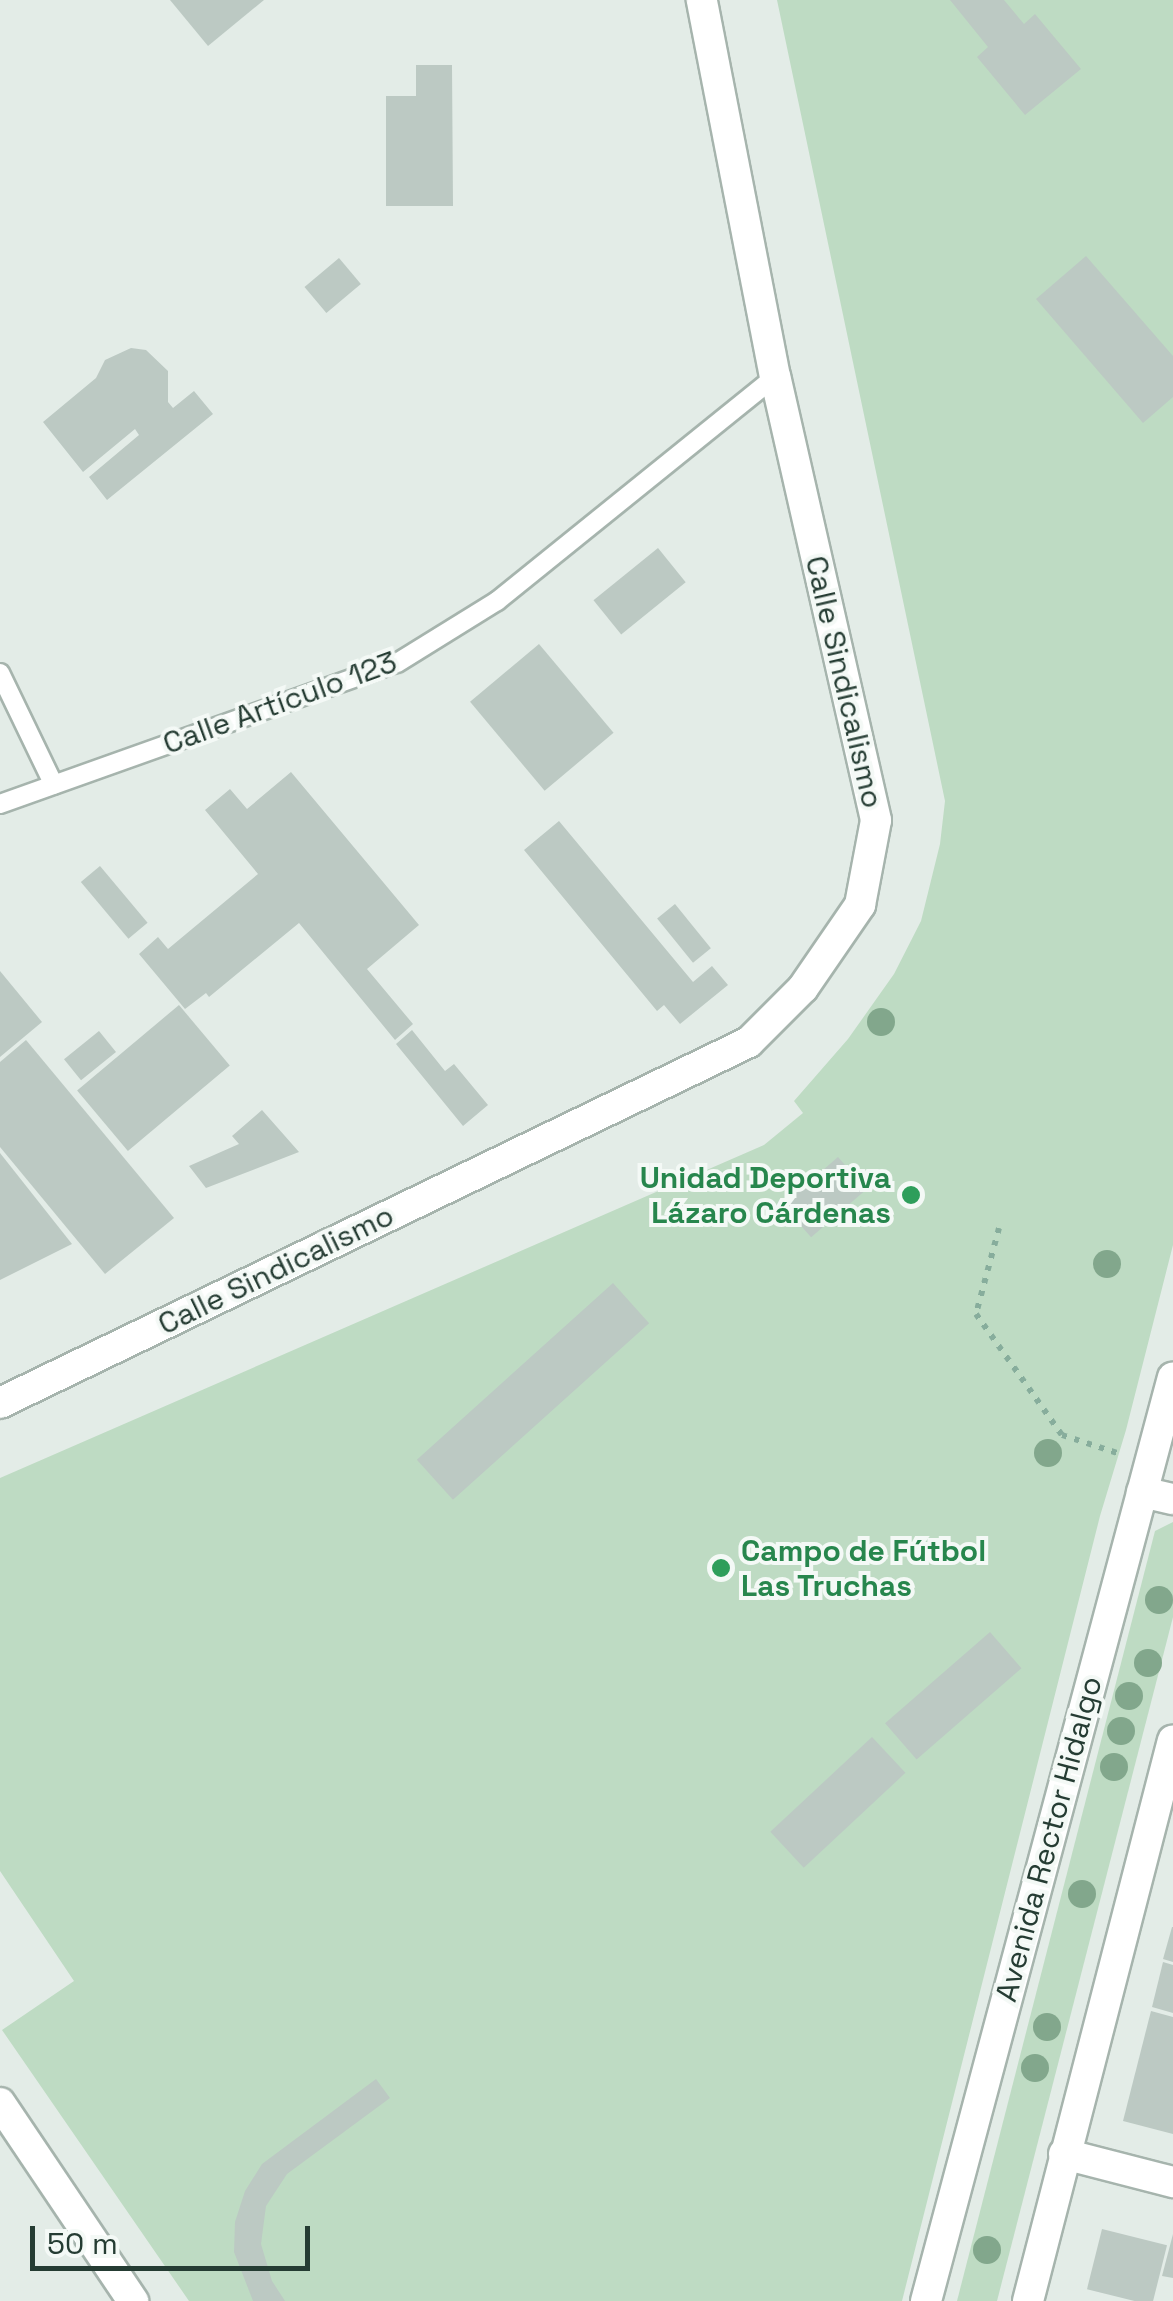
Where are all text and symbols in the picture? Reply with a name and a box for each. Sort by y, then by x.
street label: Calle Sindicalismo [797,552,891,812]
street label: Calle Artículo 123 [158,644,402,762]
place label: Unidad Deportiva Lázaro Cárdenas [640,1160,891,1230]
marker: Unidad Deportiva Lázaro Cárdenas [900,1184,922,1206]
street label: Calle Sindicalismo [152,1197,400,1343]
place label: Campo de Fútbol Las Truchas [741,1533,986,1604]
marker: Campo de Fútbol Las Truchas [710,1557,732,1579]
street label: Avenida Rector Hidalgo [988,1672,1110,2006]
scale bar [35,2206,315,2268]
text: 50 m [47,2224,118,2263]

